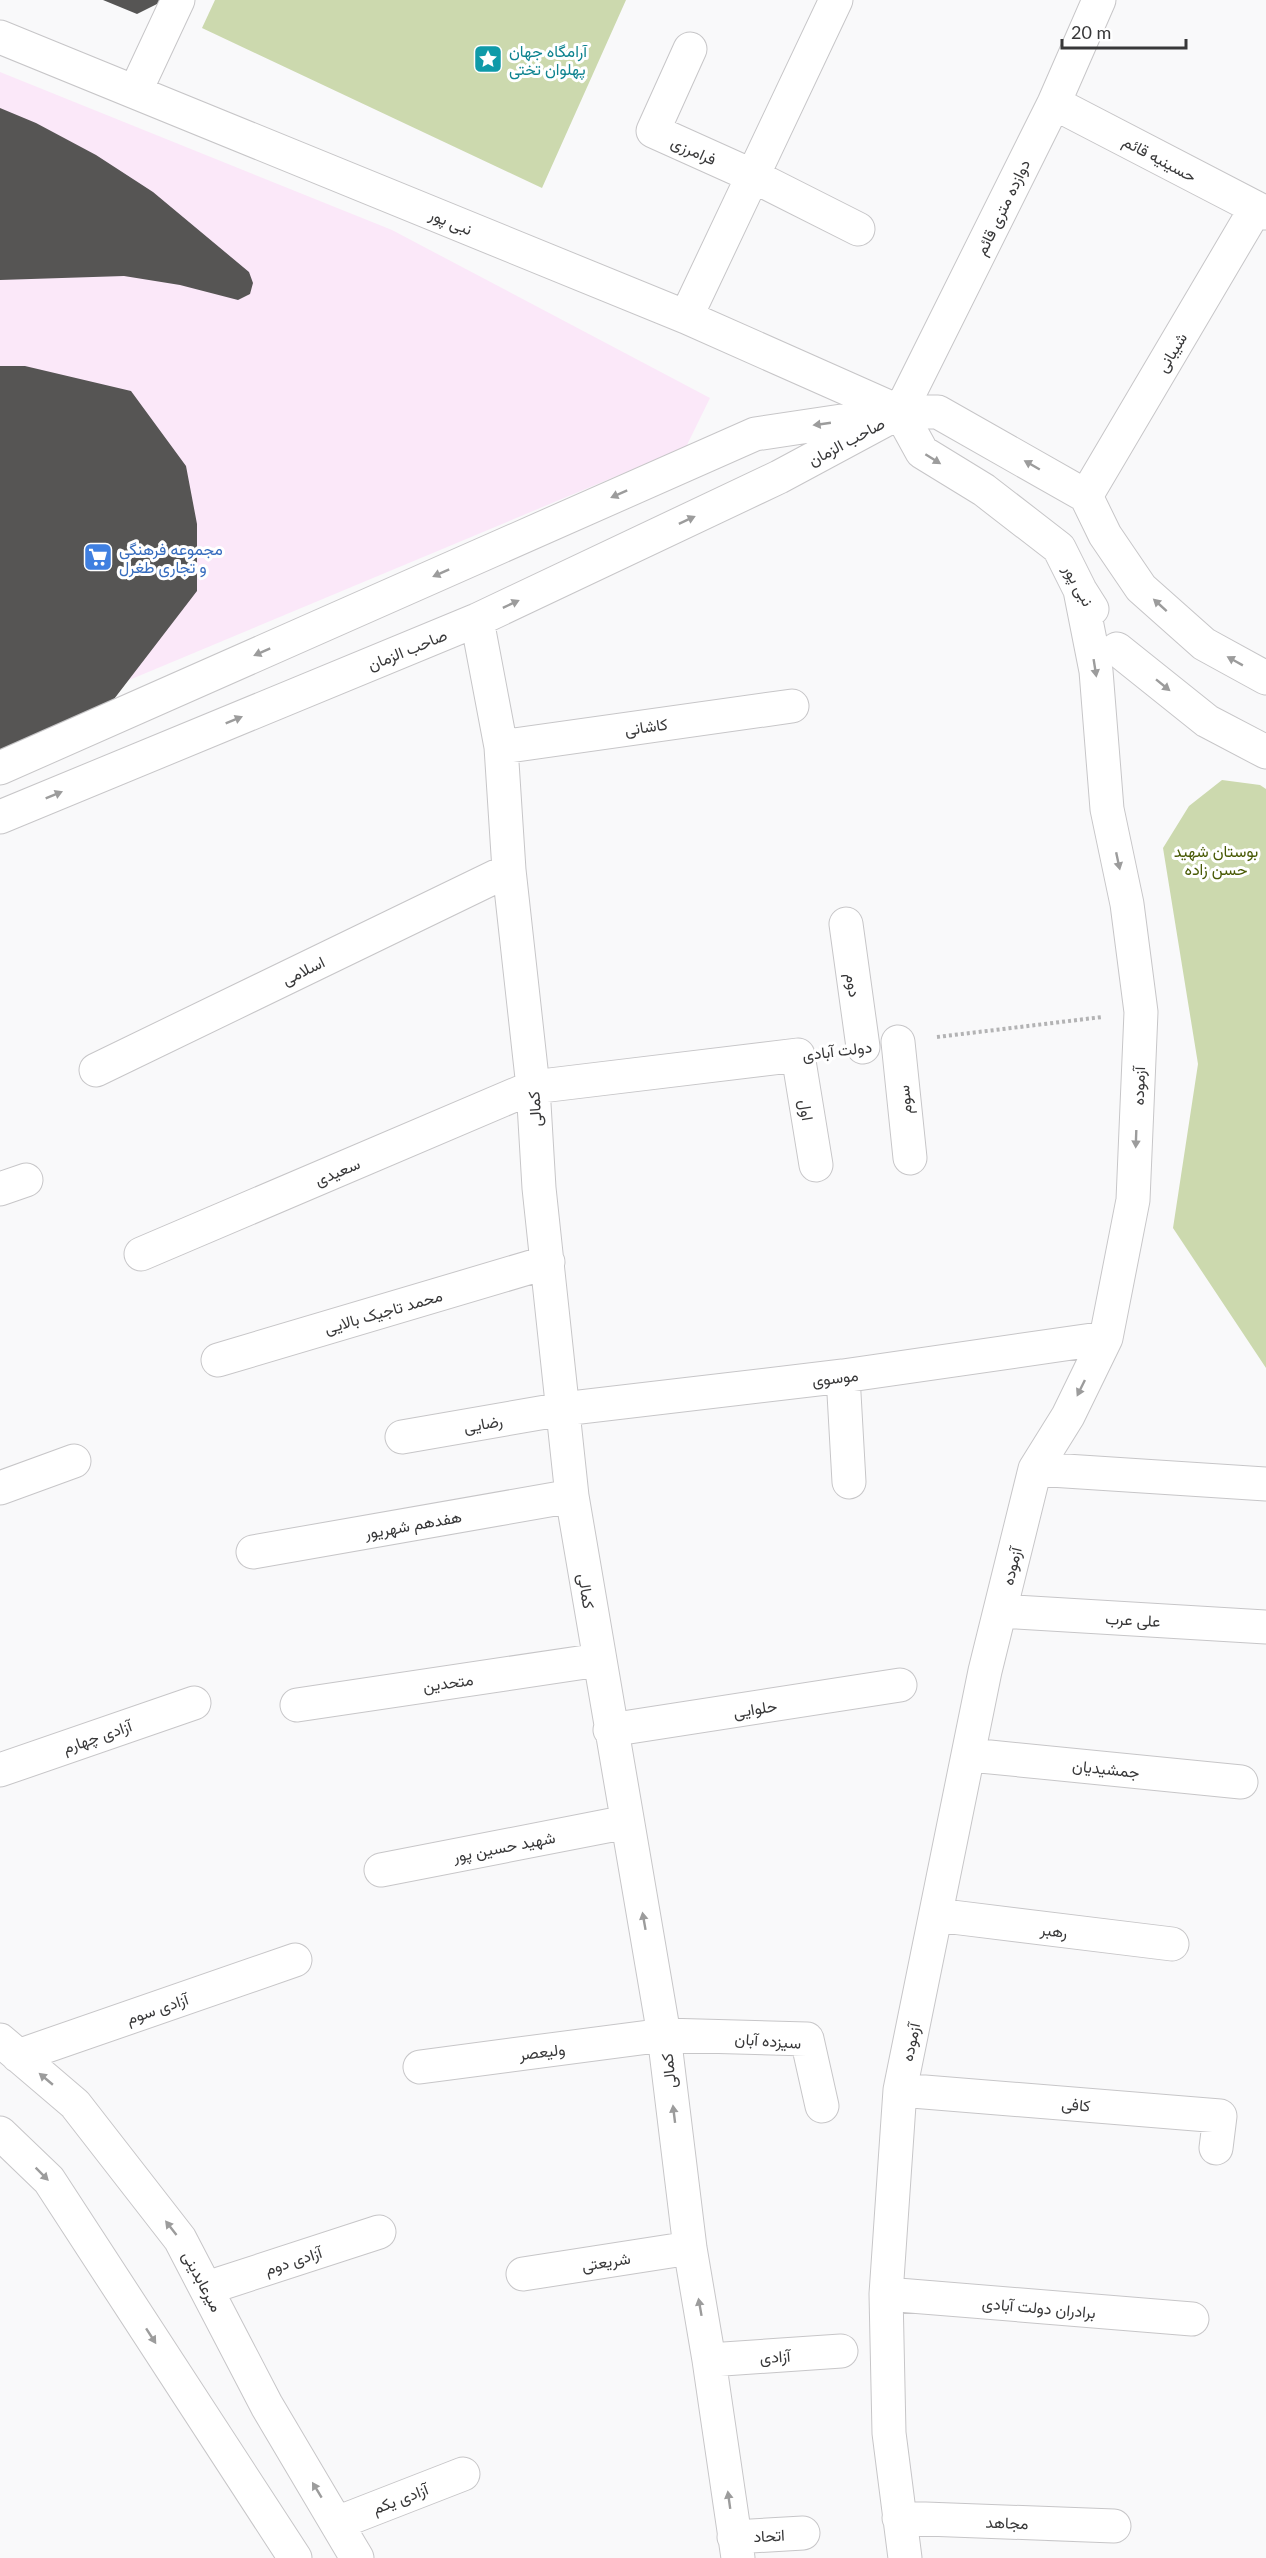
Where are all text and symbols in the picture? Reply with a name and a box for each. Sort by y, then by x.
scale bar [1062,12,1186,50]
text: 20 m [1071,21,1111,43]
place label: آرامگاه جهان پهلوان تختی [509,41,588,81]
place icon: آرامگاه جهان پهلوان تختی [472,43,504,75]
street label: حسینیه قائم [1119,131,1200,187]
street label: فرامرزی [668,132,719,170]
street label: دوازده متری قائم [971,156,1035,259]
street label: نبی پور [425,203,475,241]
street label: شیبانی [1152,329,1192,376]
street label: صاحب الزمان [804,413,889,471]
one-way arrow [812,419,831,428]
one-way arrow [925,453,941,464]
one-way arrow [1024,460,1040,471]
one-way arrow [610,490,628,499]
one-way arrow [678,516,695,525]
place label: مجموعه فرهنگی و تجاری طغرل [119,539,223,578]
supermarket icon: مجموعه فرهنگی و تجاری طغرل [82,541,114,573]
street label: نبی پور [1057,560,1098,611]
one-way arrow [431,568,449,578]
one-way arrow [502,599,519,608]
one-way arrow [1153,599,1168,612]
street label: صاحب الزمان [364,624,450,675]
one-way arrow [253,647,271,657]
one-way arrow [1226,656,1243,666]
one-way arrow [1091,659,1100,678]
one-way arrow [1155,679,1171,692]
street label: کاشانی [623,714,669,740]
one-way arrow [226,715,244,725]
one-way arrow [45,790,63,799]
park label: بوستان شهید حسن زاده [1174,841,1258,880]
one-way arrow [1114,852,1124,871]
street label: اسلامی [279,952,328,990]
street label: دوم [841,972,865,999]
street label: دولت آبادی [801,1036,873,1066]
street label: آزموده [1128,1065,1150,1106]
street label: سوم [893,1084,917,1116]
street label: کمالی [523,1091,547,1127]
street label: اول [794,1098,818,1122]
one-way arrow [1131,1129,1140,1148]
street label: سعیدی [311,1153,363,1191]
street label: محمد تاجیک بالایی [322,1285,445,1339]
street label: موسوی [811,1365,860,1391]
one-way arrow [1077,1380,1086,1397]
street label: رضایی [462,1410,504,1438]
street label: هفدهم شهریور [362,1506,463,1544]
street label: آزموده [997,1544,1027,1588]
street label: کمالی [573,1572,599,1610]
street label: علی عرب [1105,1608,1161,1632]
street label: متحدین [422,1669,475,1697]
street label: حلوایی [732,1695,779,1723]
street label: آزادی چهارم [60,1715,136,1759]
street label: جمشیدیان [1071,1755,1141,1782]
street label: شهید حسین پور [450,1827,557,1868]
one-way arrow [639,1912,648,1931]
street label: رهبر [1038,1919,1069,1943]
street label: آزادی سوم [124,1988,192,2029]
street label: آزموده [897,2020,926,2063]
street label: سیزده آبان [734,2028,802,2054]
street label: ولیعصر [517,2039,567,2065]
street label: کمالی [656,2052,682,2090]
one-way arrow [39,2073,54,2086]
street label: کافی [1061,2093,1091,2117]
one-way arrow [669,2105,678,2124]
one-way arrow [35,2166,49,2180]
one-way arrow [166,2220,178,2235]
street label: آزادی دوم [262,2241,326,2280]
street label: میرعابدینی [177,2247,227,2316]
street label: شریعتی [580,2248,632,2276]
street label: برادران دولت آبادی [981,2293,1097,2323]
one-way arrow [695,2298,704,2317]
one-way arrow [145,2327,156,2344]
street label: آزادی [759,2345,792,2369]
street label: آزادی یکم [369,2478,432,2519]
one-way arrow [312,2481,322,2498]
one-way arrow [725,2491,734,2510]
street label: مجاهد [985,2512,1029,2533]
street label: اتحاد [753,2525,785,2545]

